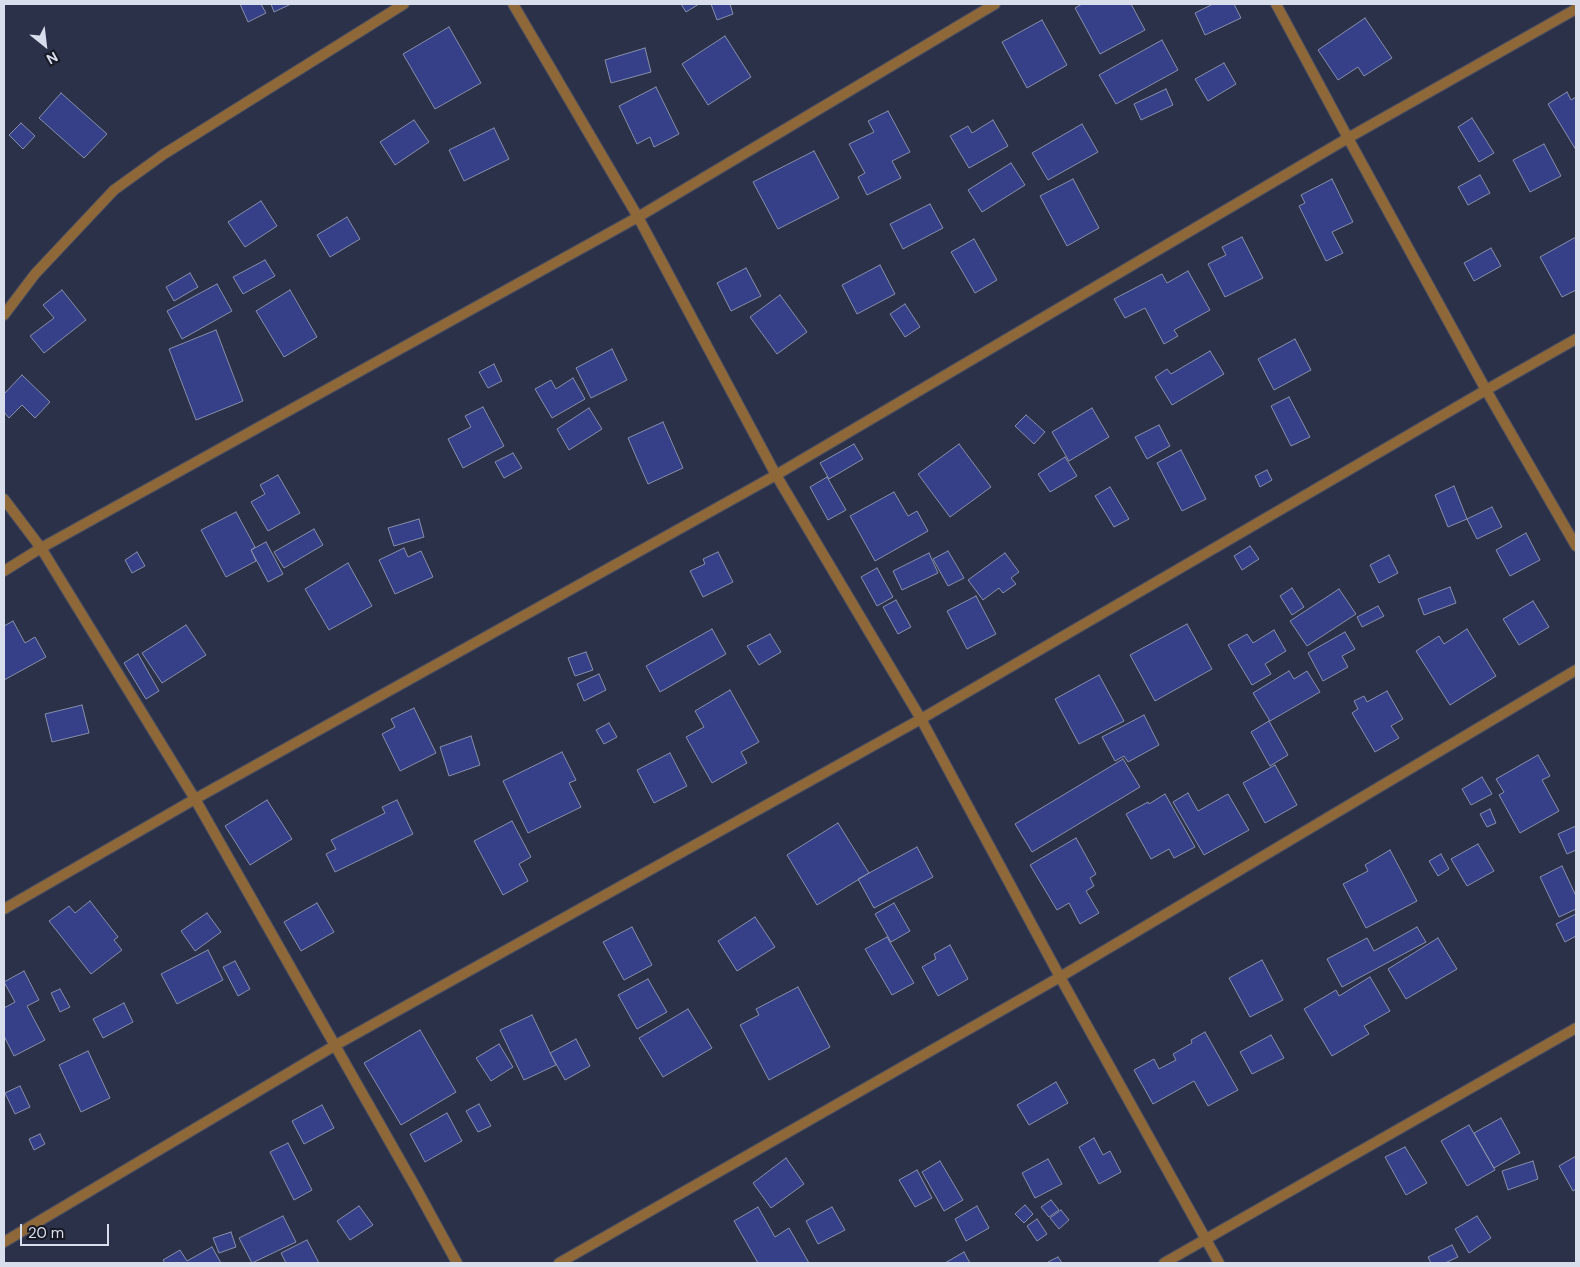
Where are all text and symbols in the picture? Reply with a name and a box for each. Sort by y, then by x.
north arrow [20,20,70,70]
text: N [43,48,61,68]
scale bar [22,1214,111,1246]
text: 20 m [28,1223,64,1243]

